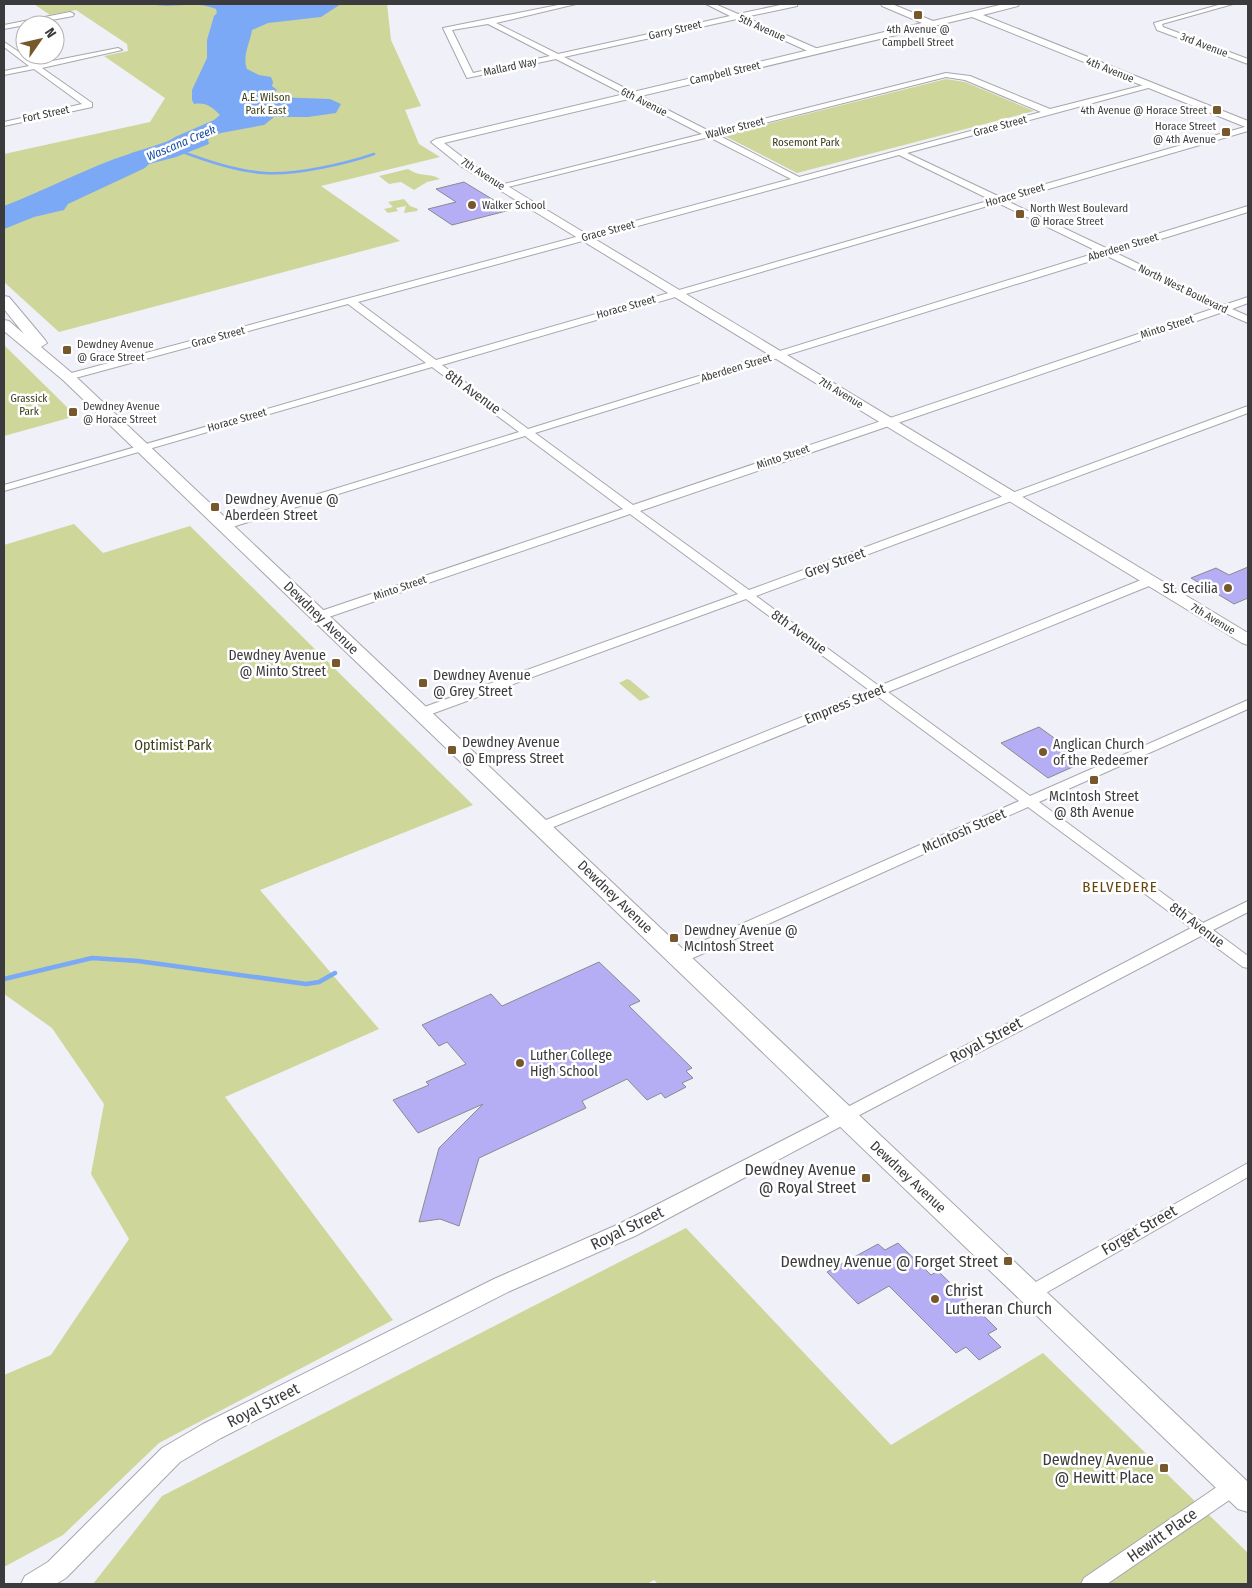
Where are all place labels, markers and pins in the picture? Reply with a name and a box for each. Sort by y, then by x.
marker: 4th Avenue @ Campbell Street [912,9,924,21]
place label: 4th Avenue @ Campbell Street [882,23,954,49]
place label: 4th Avenue @ Horace Street [1080,104,1207,117]
marker: 4th Avenue @ Horace Street [1211,104,1223,116]
place label: Horace Street @ 4th Avenue [1153,120,1216,146]
marker: Horace Street @ 4th Avenue [1220,126,1232,138]
marker: Walker School [466,199,478,211]
place label: Walker School [482,199,546,212]
place label: North West Boulevard @ Horace Street [1030,202,1128,228]
marker: North West Boulevard @ Horace Street [1014,208,1026,220]
place label: Dewdney Avenue @ Grace Street [77,338,154,364]
marker: Dewdney Avenue @ Grace Street [61,344,73,356]
place label: Dewdney Avenue @ Horace Street [83,400,160,426]
marker: Dewdney Avenue @ Horace Street [67,406,79,418]
place label: Dewdney Avenue @ Aberdeen Street [225,491,339,524]
marker: Dewdney Avenue @ Aberdeen Street [209,501,221,513]
place label: St. Cecilia [1163,580,1218,597]
marker: St. Cecilia [1222,582,1234,594]
place label: Dewdney Avenue @ Minto Street [228,647,326,680]
marker: Dewdney Avenue @ Minto Street [330,657,342,669]
place label: Dewdney Avenue @ Grey Street [433,667,531,700]
marker: Dewdney Avenue @ Grey Street [417,677,429,689]
place label: Dewdney Avenue @ Empress Street [462,734,564,767]
place label: Anglican Church of the Redeemer [1053,736,1148,769]
marker: Dewdney Avenue @ Empress Street [446,744,458,756]
marker: Anglican Church of the Redeemer [1037,746,1049,758]
marker: McIntosh Street @ 8th Avenue [1088,774,1100,786]
place label: McIntosh Street @ 8th Avenue [1049,788,1139,821]
place label: Dewdney Avenue @ McIntosh Street [684,922,798,955]
marker: Dewdney Avenue @ McIntosh Street [668,932,680,944]
place label: Luther College High School [530,1047,612,1080]
marker: Luther College High School [514,1057,526,1069]
place label: Dewdney Avenue @ Royal Street [744,1160,857,1197]
marker: Dewdney Avenue @ Royal Street [860,1172,872,1184]
place label: Dewdney Avenue @ Forget Street [780,1252,999,1271]
marker: Dewdney Avenue @ Forget Street [1002,1255,1014,1267]
place label: Christ Lutheran Church [945,1281,1052,1318]
marker: Christ Lutheran Church [929,1293,941,1305]
place label: Dewdney Avenue @ Hewitt Place [1042,1450,1154,1487]
marker: Dewdney Avenue @ Hewitt Place [1158,1462,1170,1474]

